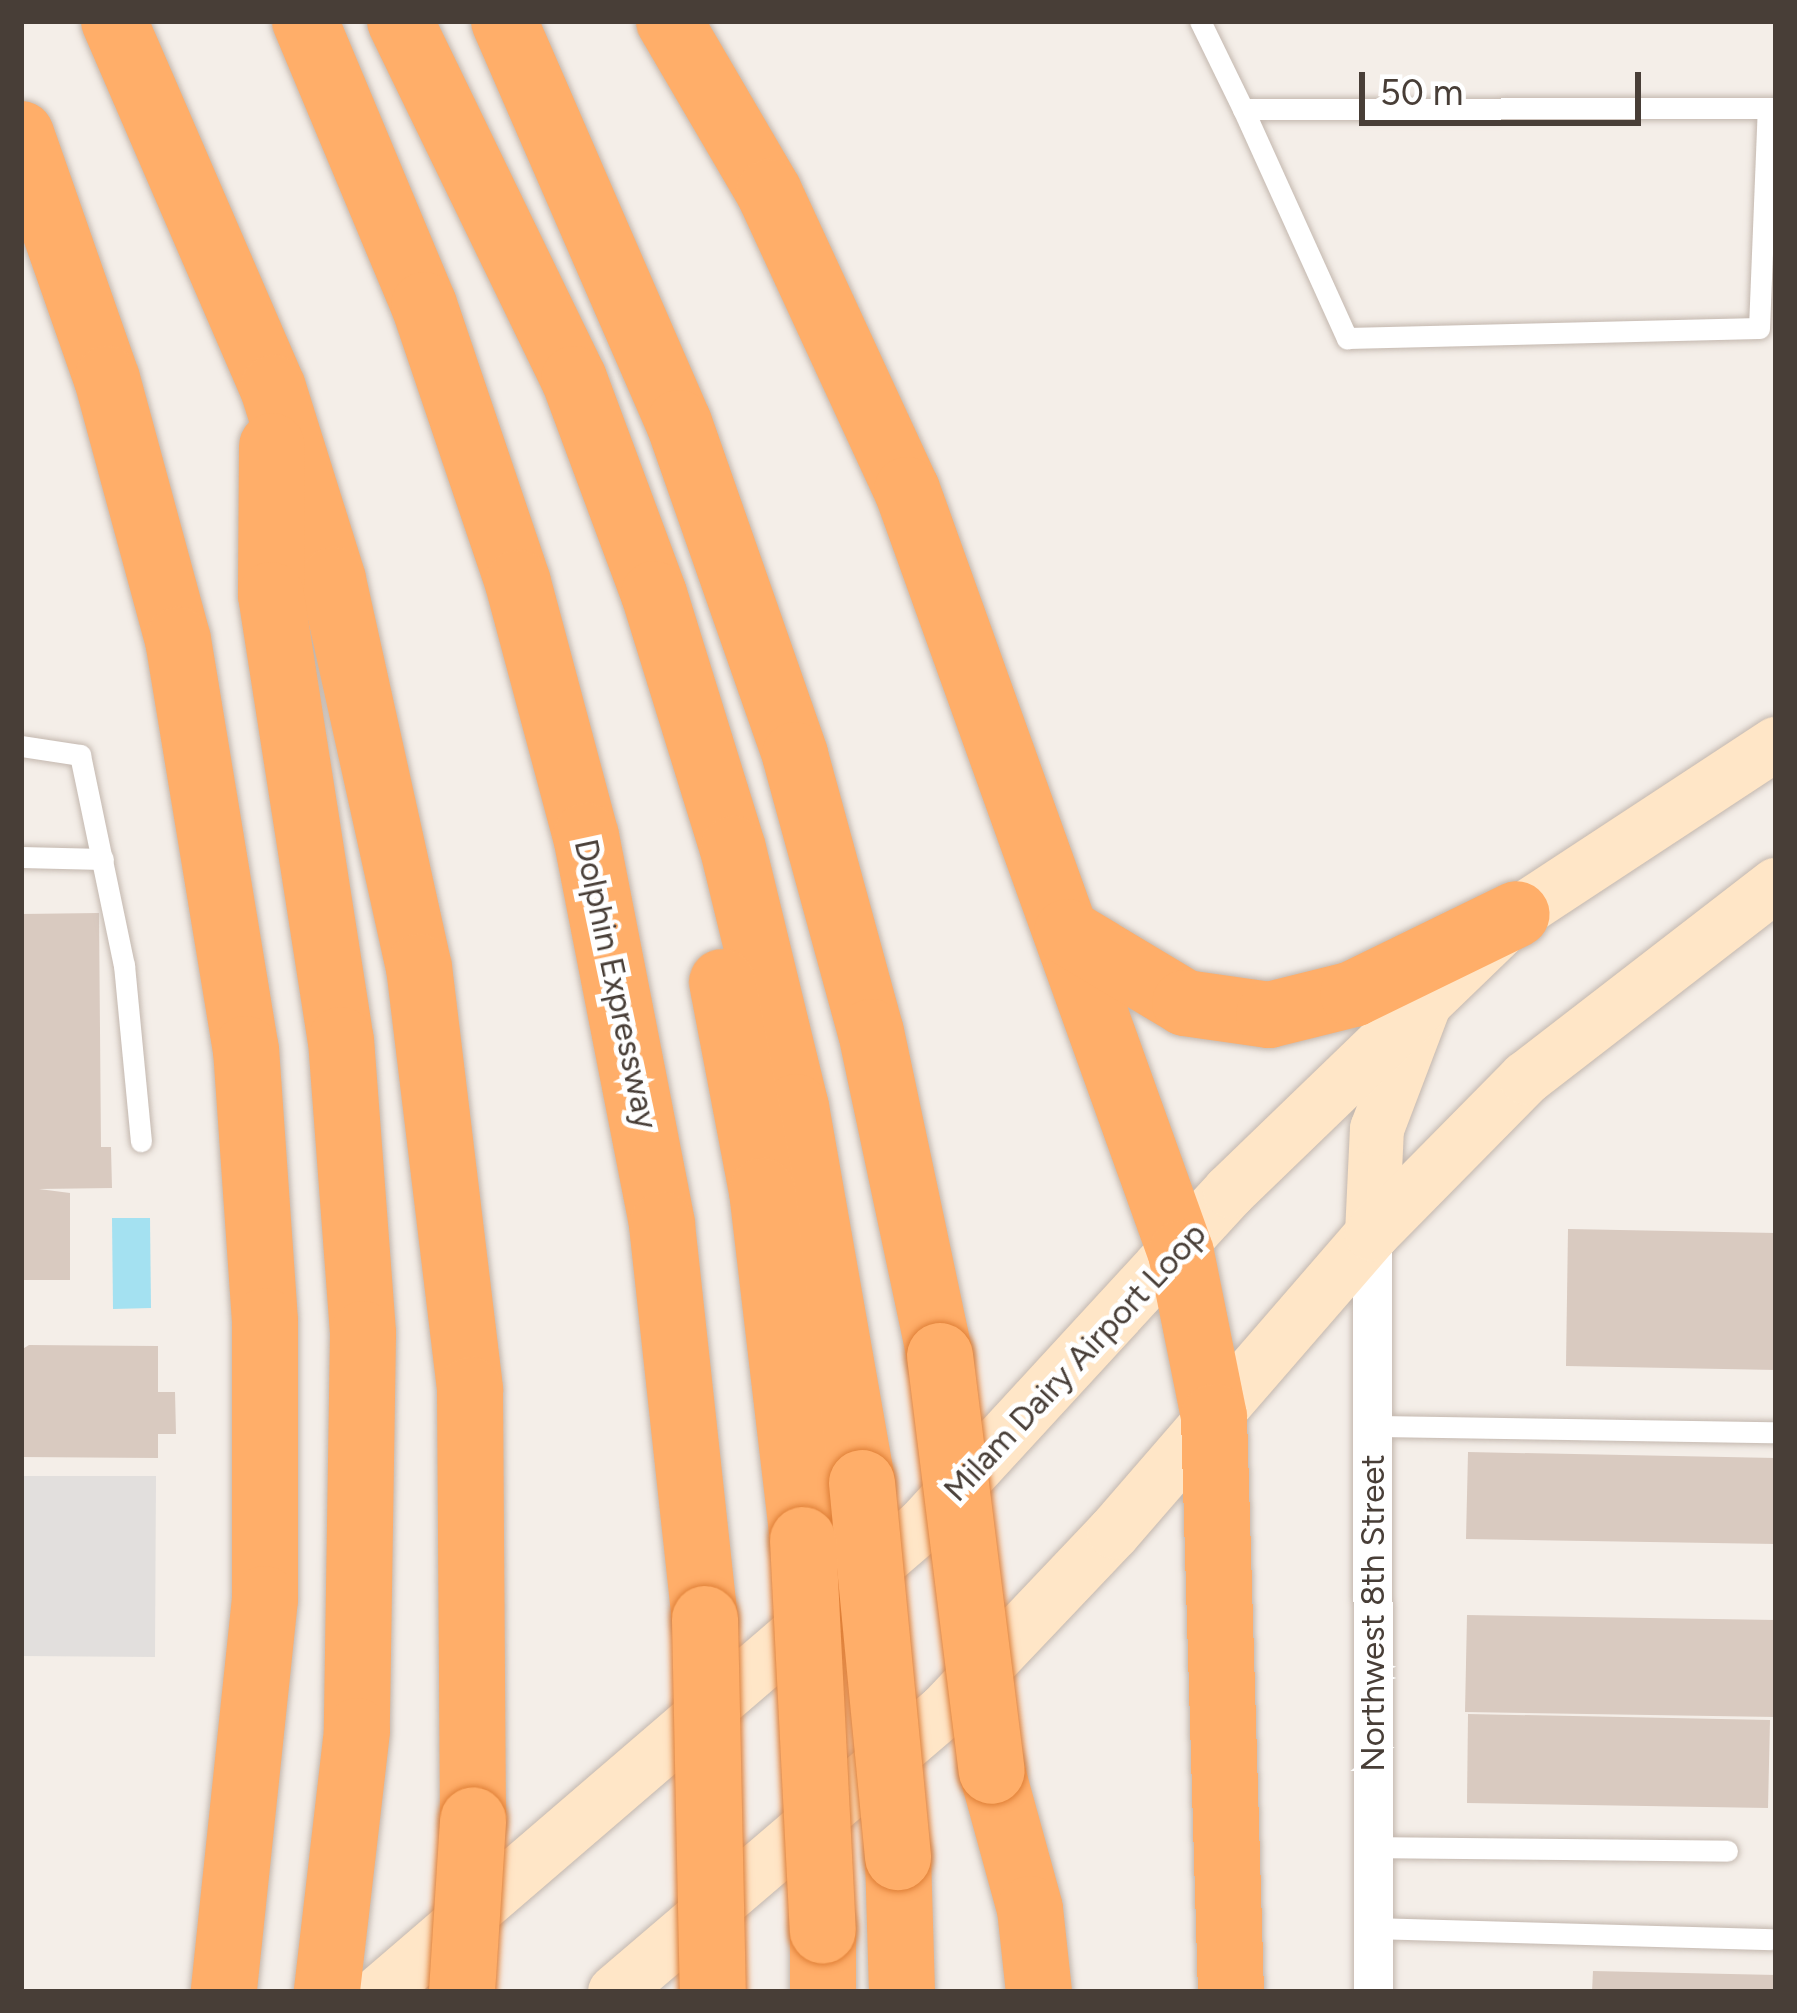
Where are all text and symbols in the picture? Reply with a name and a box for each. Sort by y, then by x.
scale bar [1365,48,1647,122]
text: 50 m [1380,71,1463,114]
street label: Dolphin Expressway [566,835,666,1133]
street label: Milam Dairy Airport Loop [936,1215,1214,1509]
street label: Northwest 8th Street [1353,1454,1393,1772]

